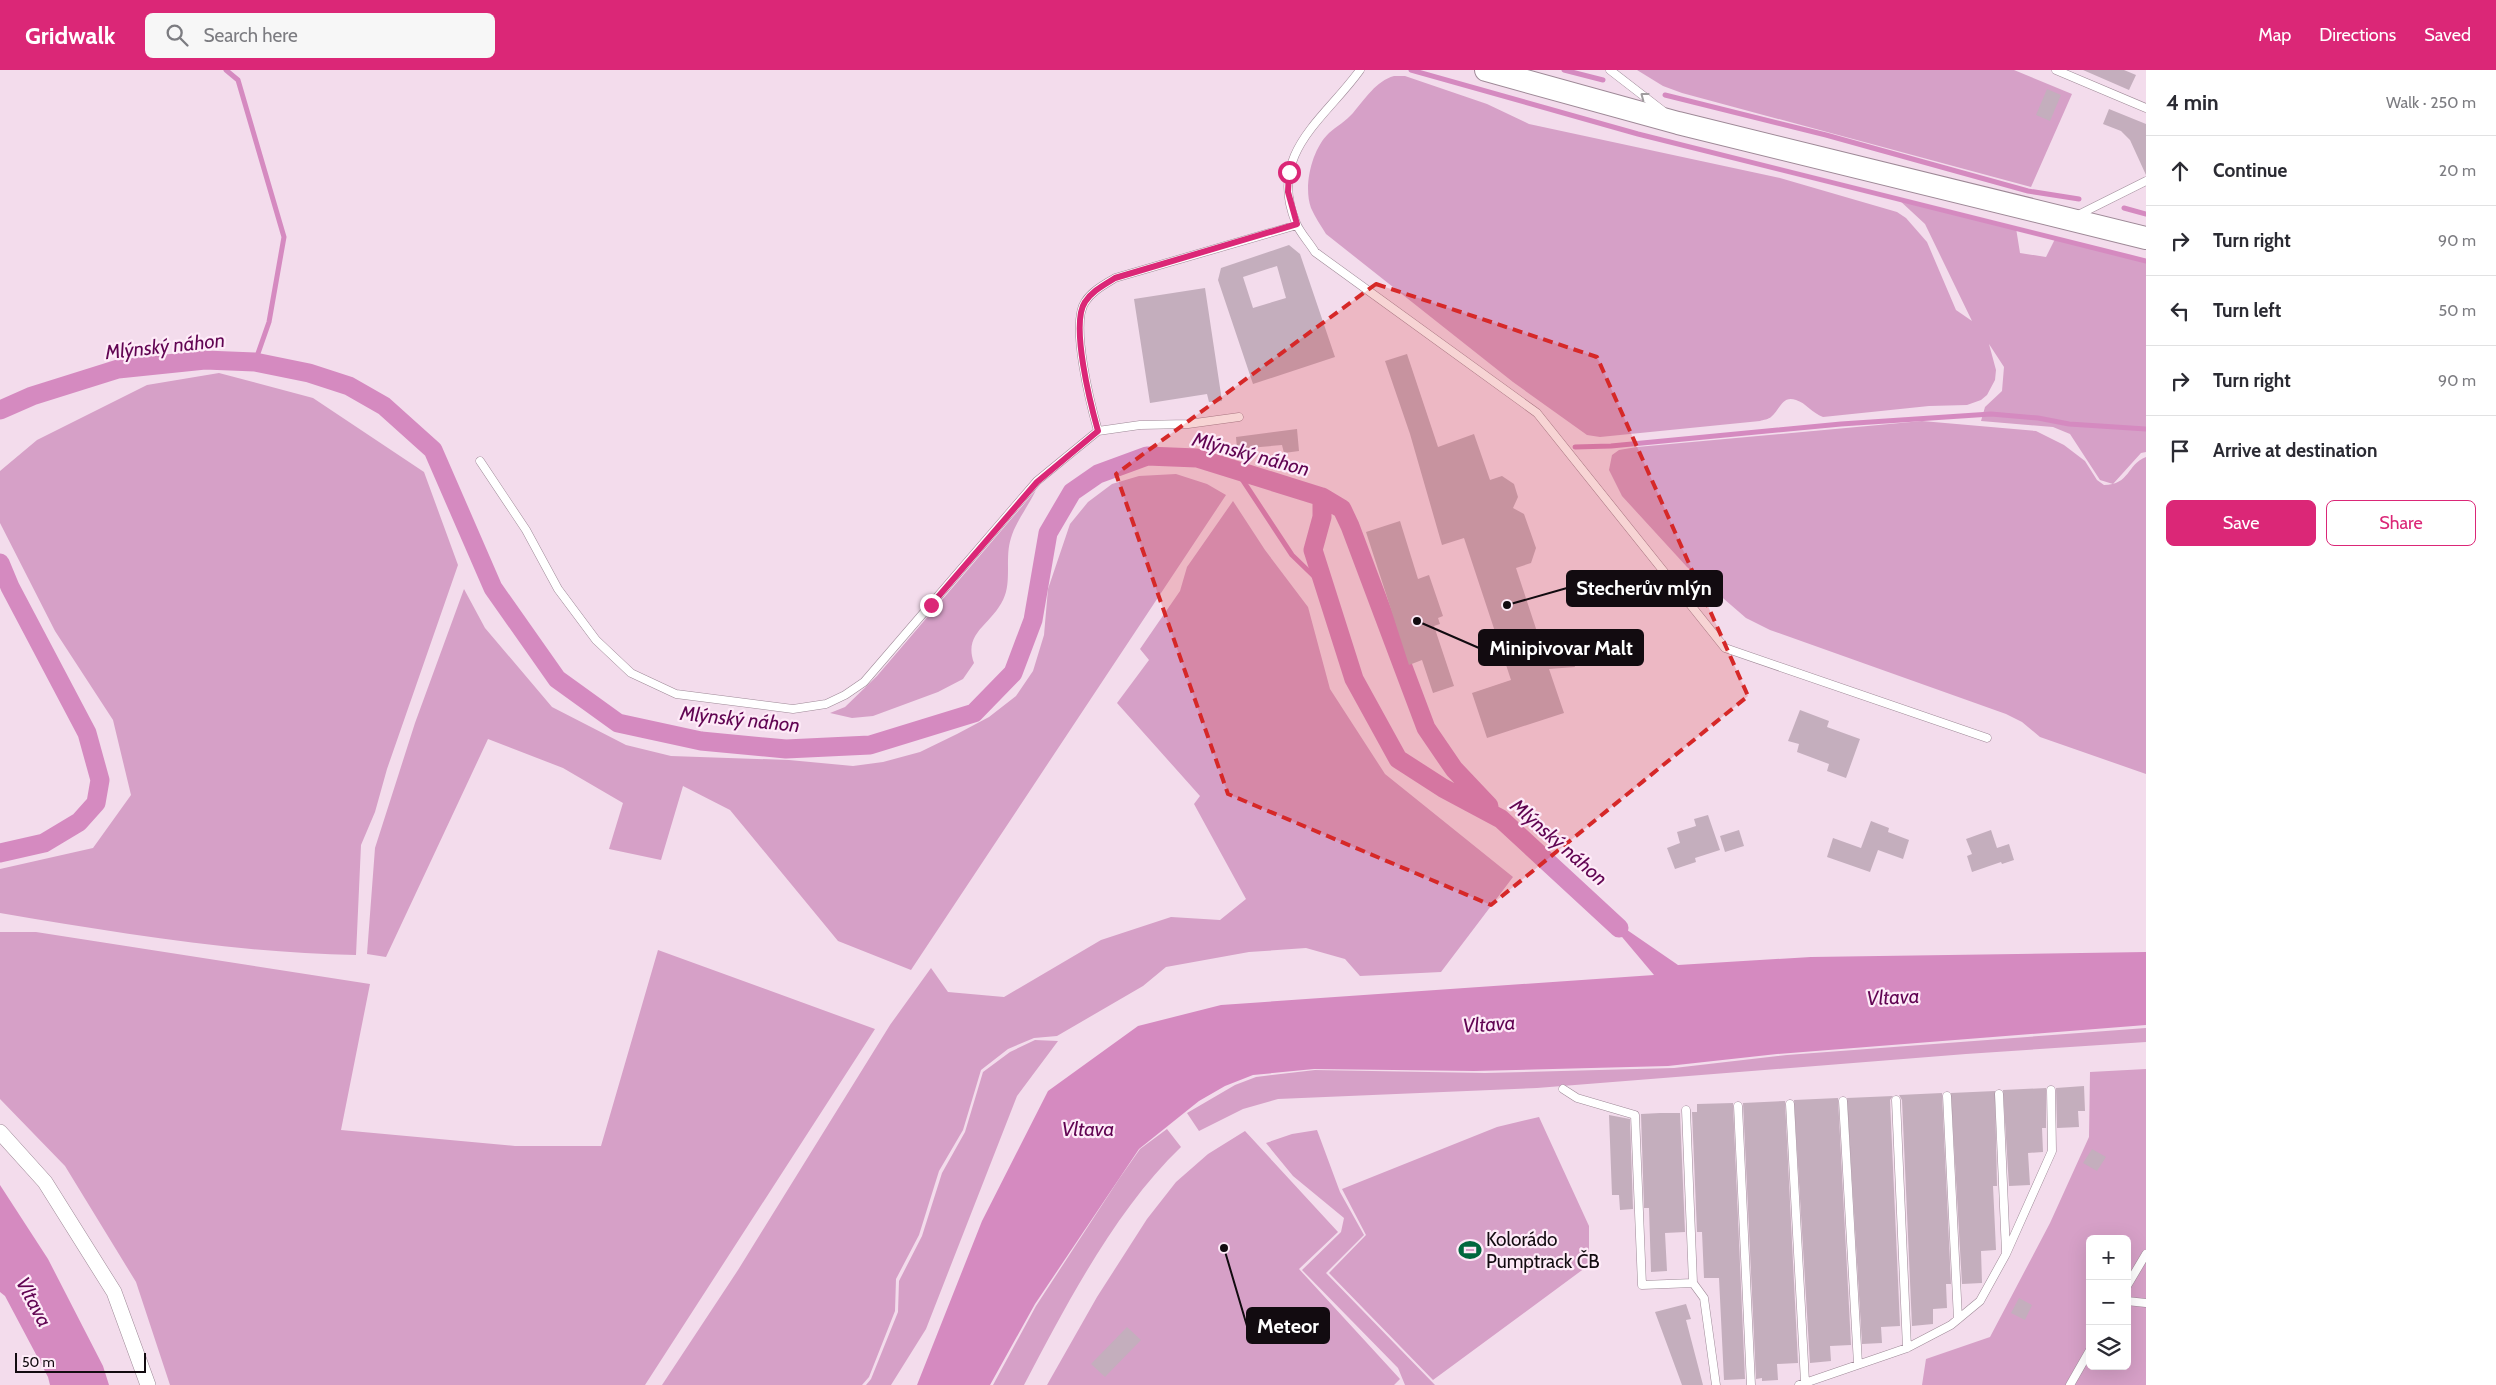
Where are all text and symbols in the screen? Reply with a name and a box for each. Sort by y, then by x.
search box [145,13,495,58]
text: Gridwalk [25,21,115,50]
icon: search [163,21,191,49]
text: Search here [203,24,298,47]
text: Map [2258,24,2291,46]
text: Directions [2319,24,2396,46]
text: Saved [2424,24,2471,46]
text: 4 min [2166,90,2219,115]
text: Walk · 250 m [2386,93,2476,112]
one-way arrow [1641,94,1650,102]
icon: ahead [2166,157,2194,185]
text: Continue [2213,159,2287,182]
route start [1278,161,1301,184]
text: 20 m [2439,161,2476,180]
icon: right [2166,227,2194,255]
text: Turn right [2213,229,2291,252]
text: 90 m [2438,231,2476,250]
icon: left [2166,297,2194,325]
text: Turn left [2213,299,2281,322]
text: 50 m [2439,301,2476,320]
water label: Mlýnský náhon [103,328,226,364]
icon: right [2166,367,2194,395]
text: Turn right [2213,369,2291,392]
text: 90 m [2438,371,2476,390]
water label: Mlýnský náhon [1189,427,1312,481]
icon: arrive [2166,437,2194,465]
text: Arrive at destination [2213,439,2377,462]
button: Save [2166,500,2316,546]
button: Share [2326,500,2476,546]
callout: Stecherův mlýn [1567,571,1722,606]
text: Stecherův mlýn [1576,576,1712,600]
route end [920,594,943,617]
callout: Minipivovar Malt [1479,630,1643,665]
text: Minipivovar Malt [1489,636,1633,660]
water label: Mlýnský náhon [678,701,801,737]
water label: Mlýnský náhon [1505,793,1612,890]
water label: Vltava [1866,984,1920,1010]
water label: Vltava [1462,1010,1516,1038]
water label: Vltava [1062,1117,1114,1141]
place label: Kolorádo Pumptrack ČB [1486,1228,1600,1273]
map controls [2086,1235,2131,1370]
button: + [2086,1235,2131,1280]
sports icon: Kolorádo Pumptrack ČB [1457,1237,1483,1263]
water label: Vltava [11,1273,57,1331]
button: − [2086,1280,2131,1325]
callout: Meteor [1247,1308,1329,1343]
text: Meteor [1257,1314,1319,1338]
button: layers [2086,1325,2131,1370]
scale bar [15,1350,146,1373]
text: 50 m [22,1353,55,1371]

